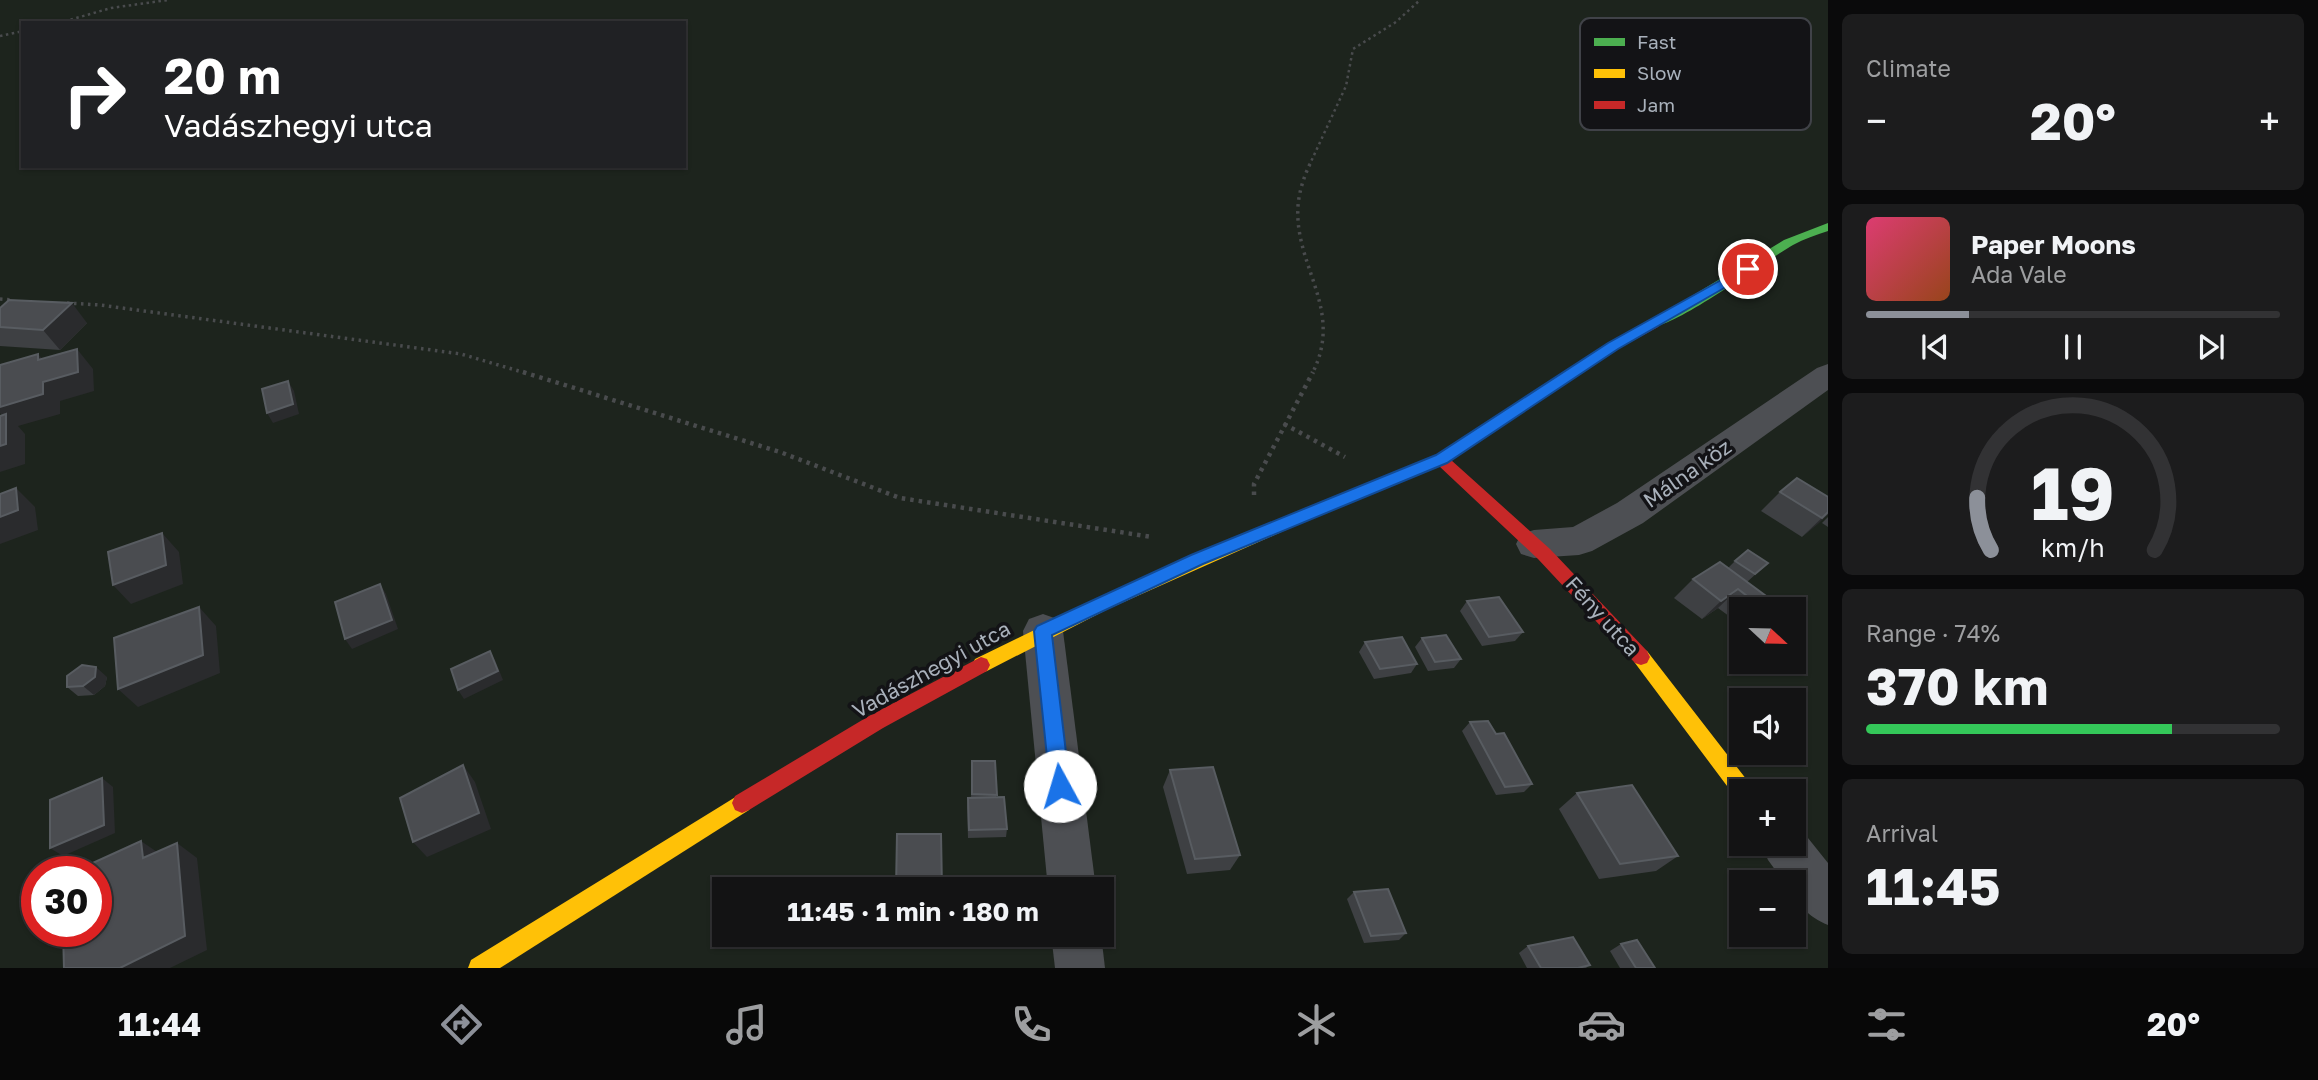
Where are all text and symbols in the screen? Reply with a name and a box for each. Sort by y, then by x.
legend [1580,18,1811,130]
text: Fast [1637,30,1676,53]
text: 20 m [164,46,281,105]
icon: right [49,49,140,140]
text: Climate [1866,54,1951,82]
text: Slow [1637,61,1682,84]
text: 20° [2030,89,2116,151]
text: Jam [1637,93,1675,116]
text: − [1866,98,1887,143]
text: + [2259,98,2280,143]
text: Vadászhegyi utca [164,106,433,144]
text: Paper Moons [1971,229,2136,260]
pin [1718,239,1778,299]
icon: arrive [1729,250,1767,288]
text: Ada Vale [1971,260,2067,288]
icon: previous [1916,328,1954,366]
icon: pause [2054,328,2092,366]
icon: next [2192,328,2230,366]
street label: Málna köz [1638,433,1736,513]
text: 19 [2031,449,2115,536]
text: km/h [2041,532,2105,563]
street label: Fény utca [1560,571,1646,661]
north arrow [1729,597,1806,674]
map controls [1729,597,1806,947]
street label: Vadászhegyi utca [848,615,1014,723]
text: Range · 74% [1866,619,2000,647]
text: 370 km [1866,654,2049,716]
button: sound [1729,688,1806,765]
position arrow [1023,749,1097,823]
button: + [1729,779,1806,856]
text: Arrival [1866,819,1938,847]
text: 11:45 [1866,854,2000,916]
speed limit sign: 30 [21,856,112,947]
button: − [1729,870,1806,947]
text: 11:45 · 1 min · 180 m [787,896,1039,927]
icon: directions [437,1000,486,1049]
icon: music [722,1000,771,1049]
icon: phone [1007,1000,1056,1049]
icon: climate [1292,1000,1341,1049]
icon: car [1577,1000,1626,1049]
icon: filters [1862,1000,1911,1049]
text: 11:44 [118,1005,201,1043]
text: 20° [2147,1005,2200,1043]

